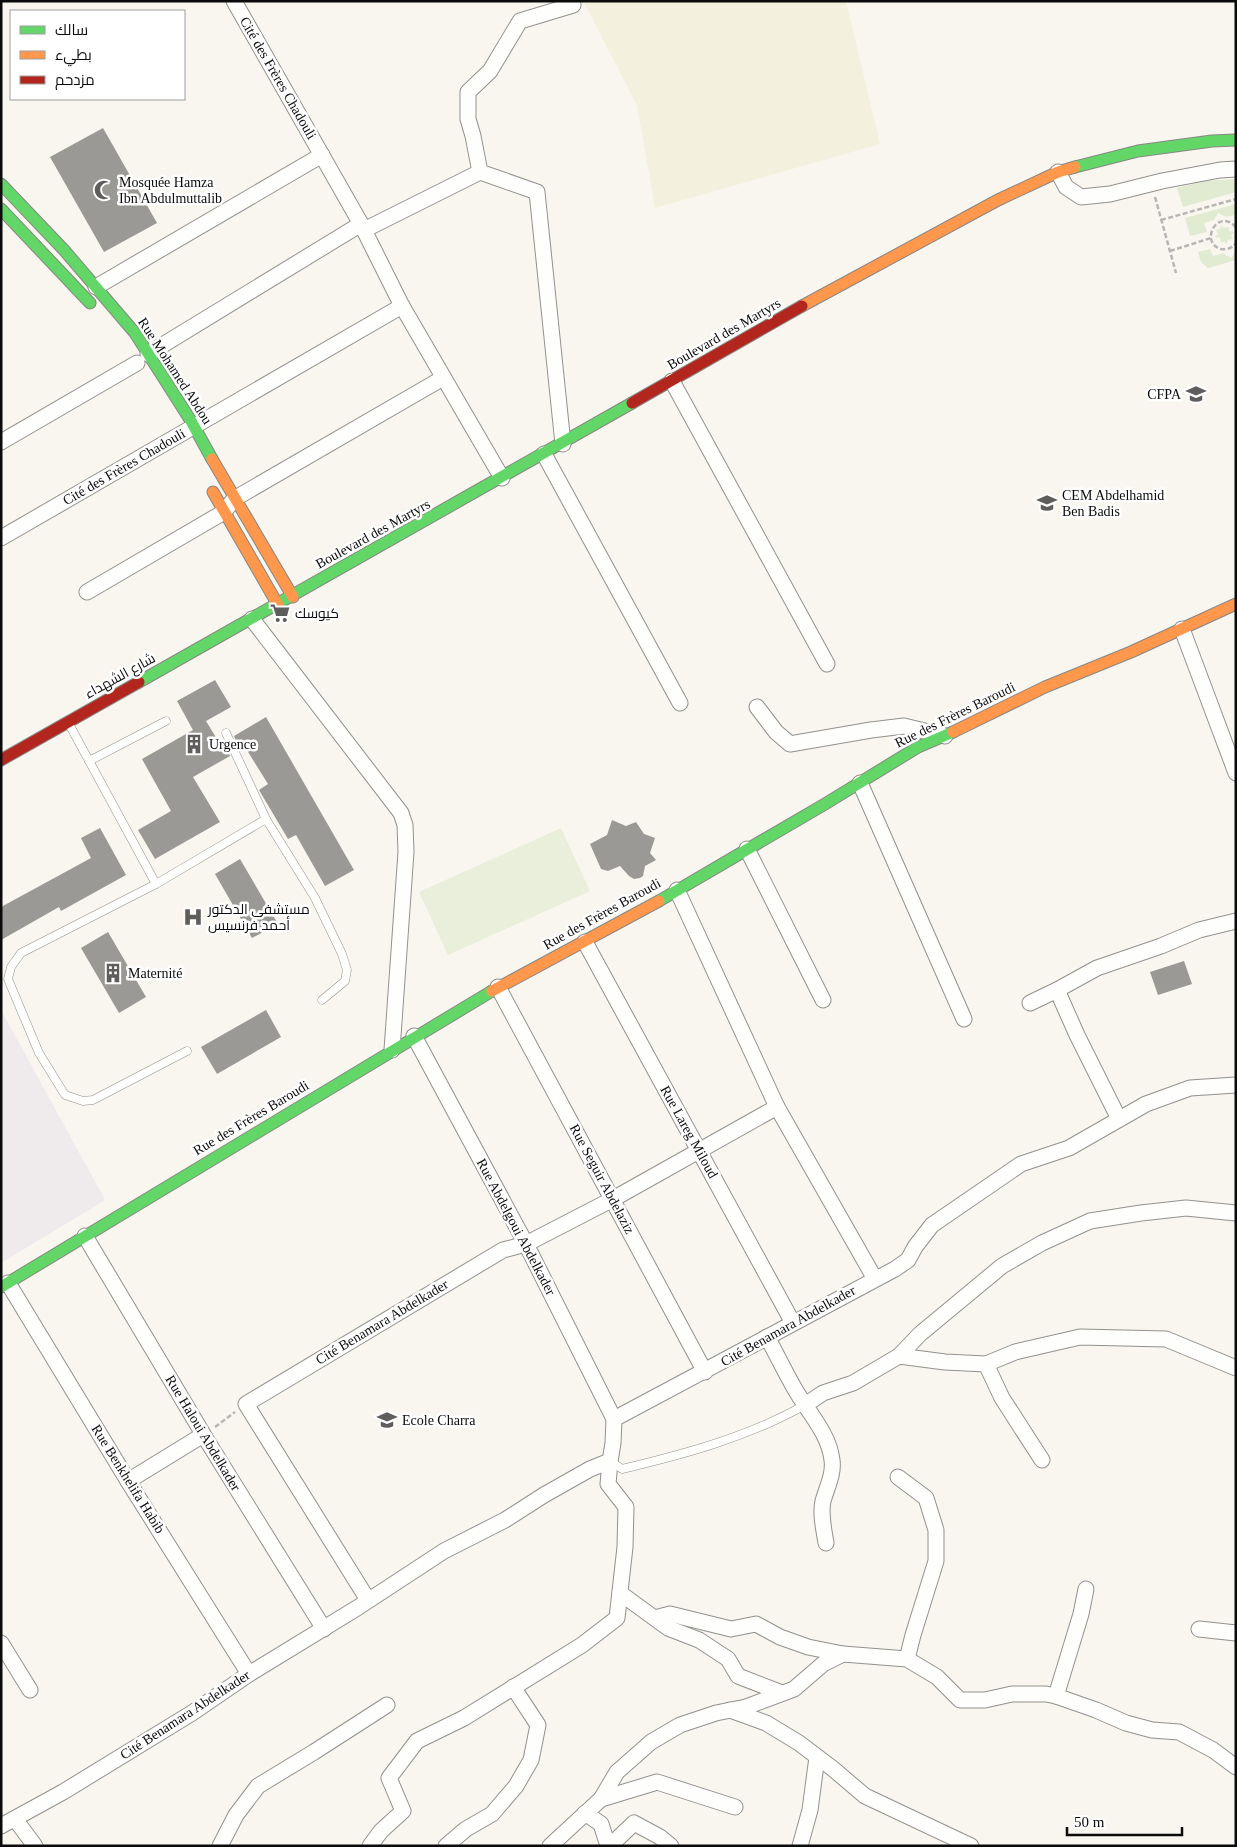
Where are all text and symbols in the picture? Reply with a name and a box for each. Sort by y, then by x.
legend [10,10,185,100]
street label: Cité des Frères Chadouli [237,14,319,142]
text: سالك [55,22,88,38]
text: بطيء [55,47,92,67]
text: مزدحم [55,72,95,90]
place label: Mosquée Hamza Ibn Abdulmuttalib [119,175,222,206]
mosque icon: Mosquée Hamza Ibn Abdulmuttalib [93,179,115,201]
street label: Boulevard des Martyrs [665,295,783,373]
street label: Rue Mohamed Abdou [135,315,215,427]
school or university icon: CFPA [1185,383,1207,405]
place label: CFPA [1147,387,1182,402]
street label: Cité des Frères Chadouli [60,426,188,508]
place label: CEM Abdelhamid Ben Badis [1062,488,1164,519]
school or university icon: CEM Abdelhamid Ben Badis [1036,492,1058,514]
street label: Boulevard des Martyrs [313,496,433,572]
supermarket icon: كيوسك [269,602,291,624]
place label: كيوسك [295,606,339,621]
street label: شارع الشهداء [82,650,158,702]
street label: Rue des Frères Baroudi [892,679,1018,751]
building icon: Urgence [183,733,205,755]
place label: Urgence [209,737,256,752]
street label: Rue des Frères Baroudi [541,875,663,953]
place label: مستشفى الدكتور أحمد فرنسيس [207,902,310,933]
hospital icon: مستشفى الدكتور أحمد فرنسيس [182,906,204,928]
building icon: Maternité [102,962,124,984]
place label: Maternité [128,966,182,981]
street label: Rue des Frères Baroudi [191,1078,311,1158]
street label: Rue Lareg Miloud [657,1083,721,1181]
street label: Rue Seguir Abdelaziz [567,1122,637,1236]
street label: Rue Abdelgoui Abdelkader [474,1156,559,1298]
street label: Cité Benamara Abdelkader [313,1276,451,1367]
street label: Cité Benamara Abdelkader [718,1283,858,1369]
street label: Rue Haloui Abdelkader [163,1372,244,1494]
school or university icon: Ecole Charra [376,1409,398,1431]
place label: Ecole Charra [402,1413,476,1428]
street label: Rue Benkhelifa Habib [88,1422,168,1536]
street label: Cité Benamara Abdelkader [117,1667,253,1763]
scale bar [1067,1804,1182,1836]
text: 50 m [1074,1814,1105,1830]

